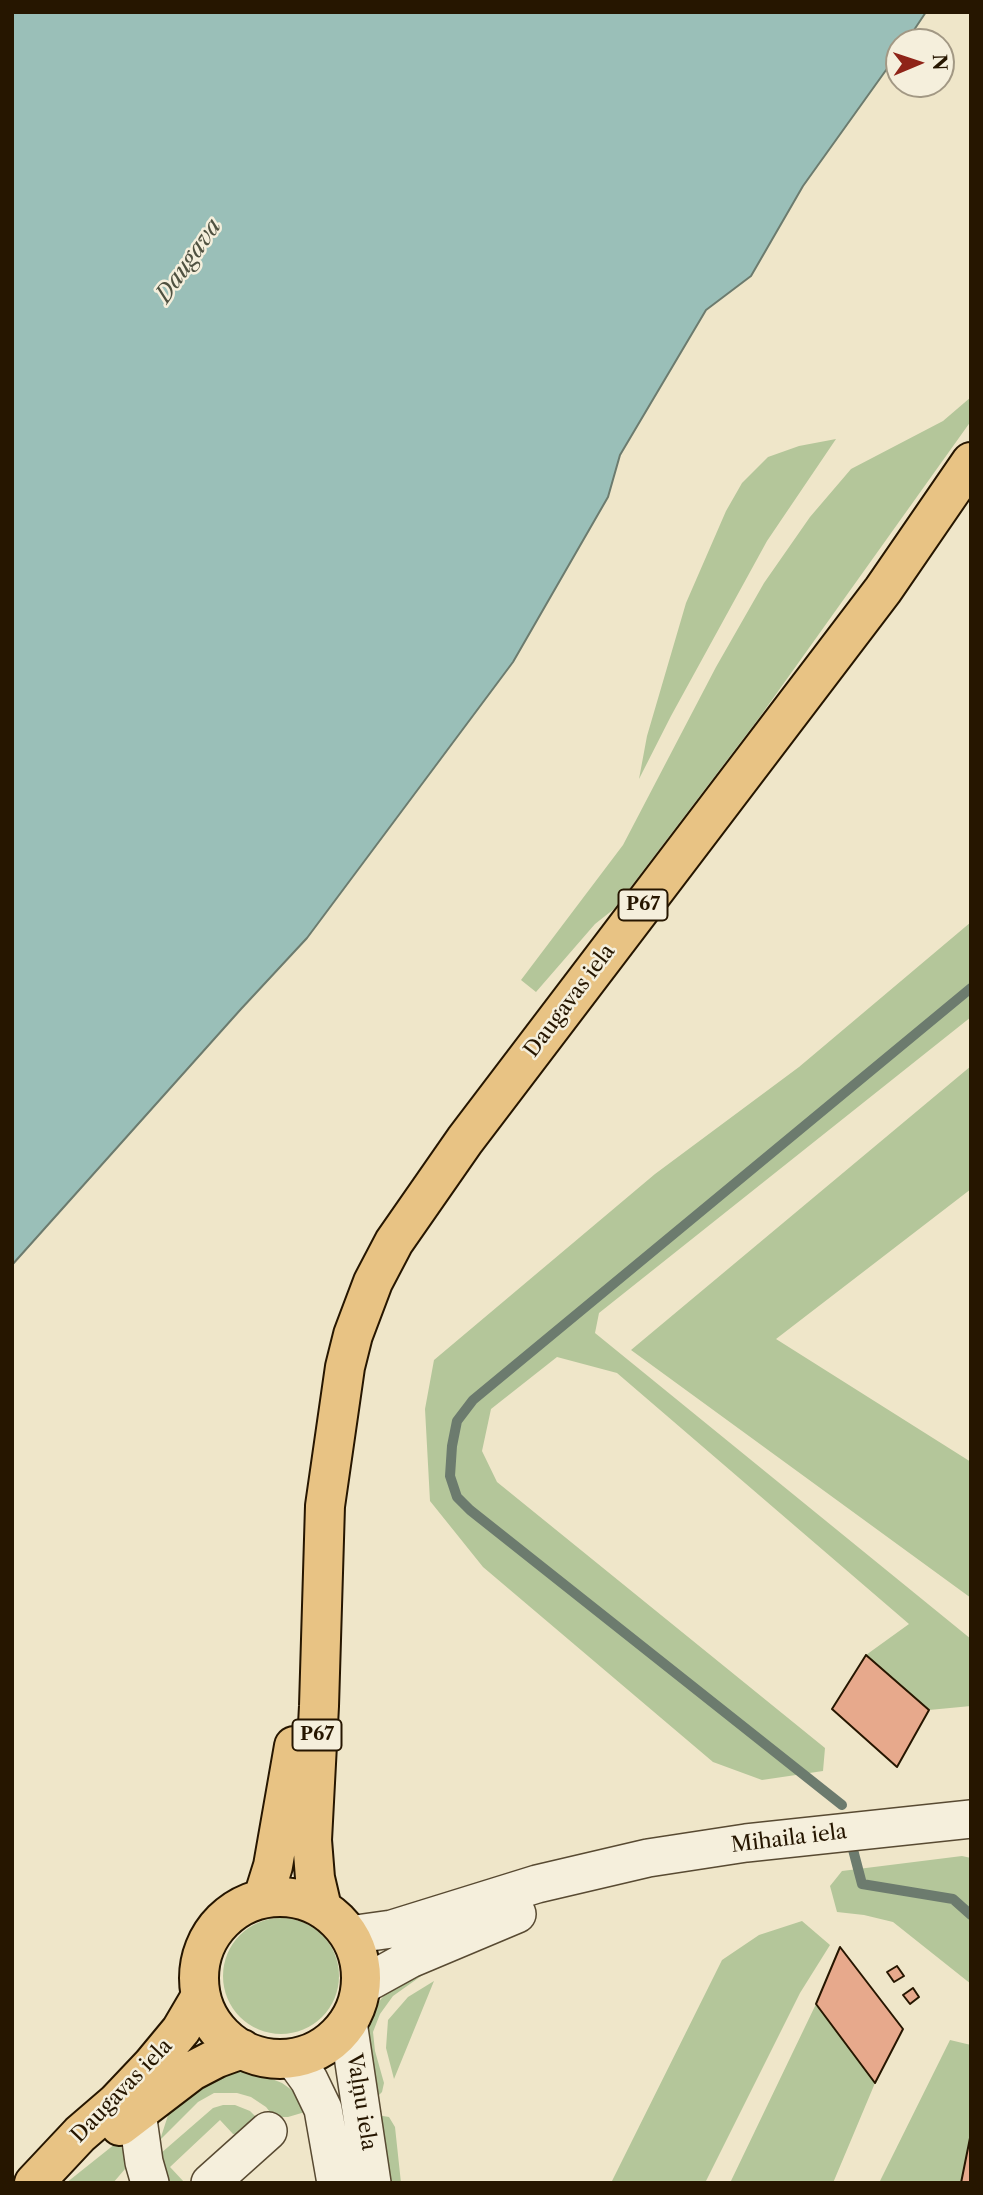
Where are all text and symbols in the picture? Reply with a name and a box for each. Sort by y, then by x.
north arrow [885,28,955,98]
text: N [928,54,951,71]
water label: Daugava [150,214,228,308]
road number: P67 [618,890,668,920]
street label: Daugavas iela [519,940,621,1062]
road number: P67 [292,1720,342,1750]
street label: Mihaila iela [730,1819,848,1859]
street label: Daugavas iela [66,2034,178,2148]
street label: Vaļņu iela [341,2052,381,2152]

